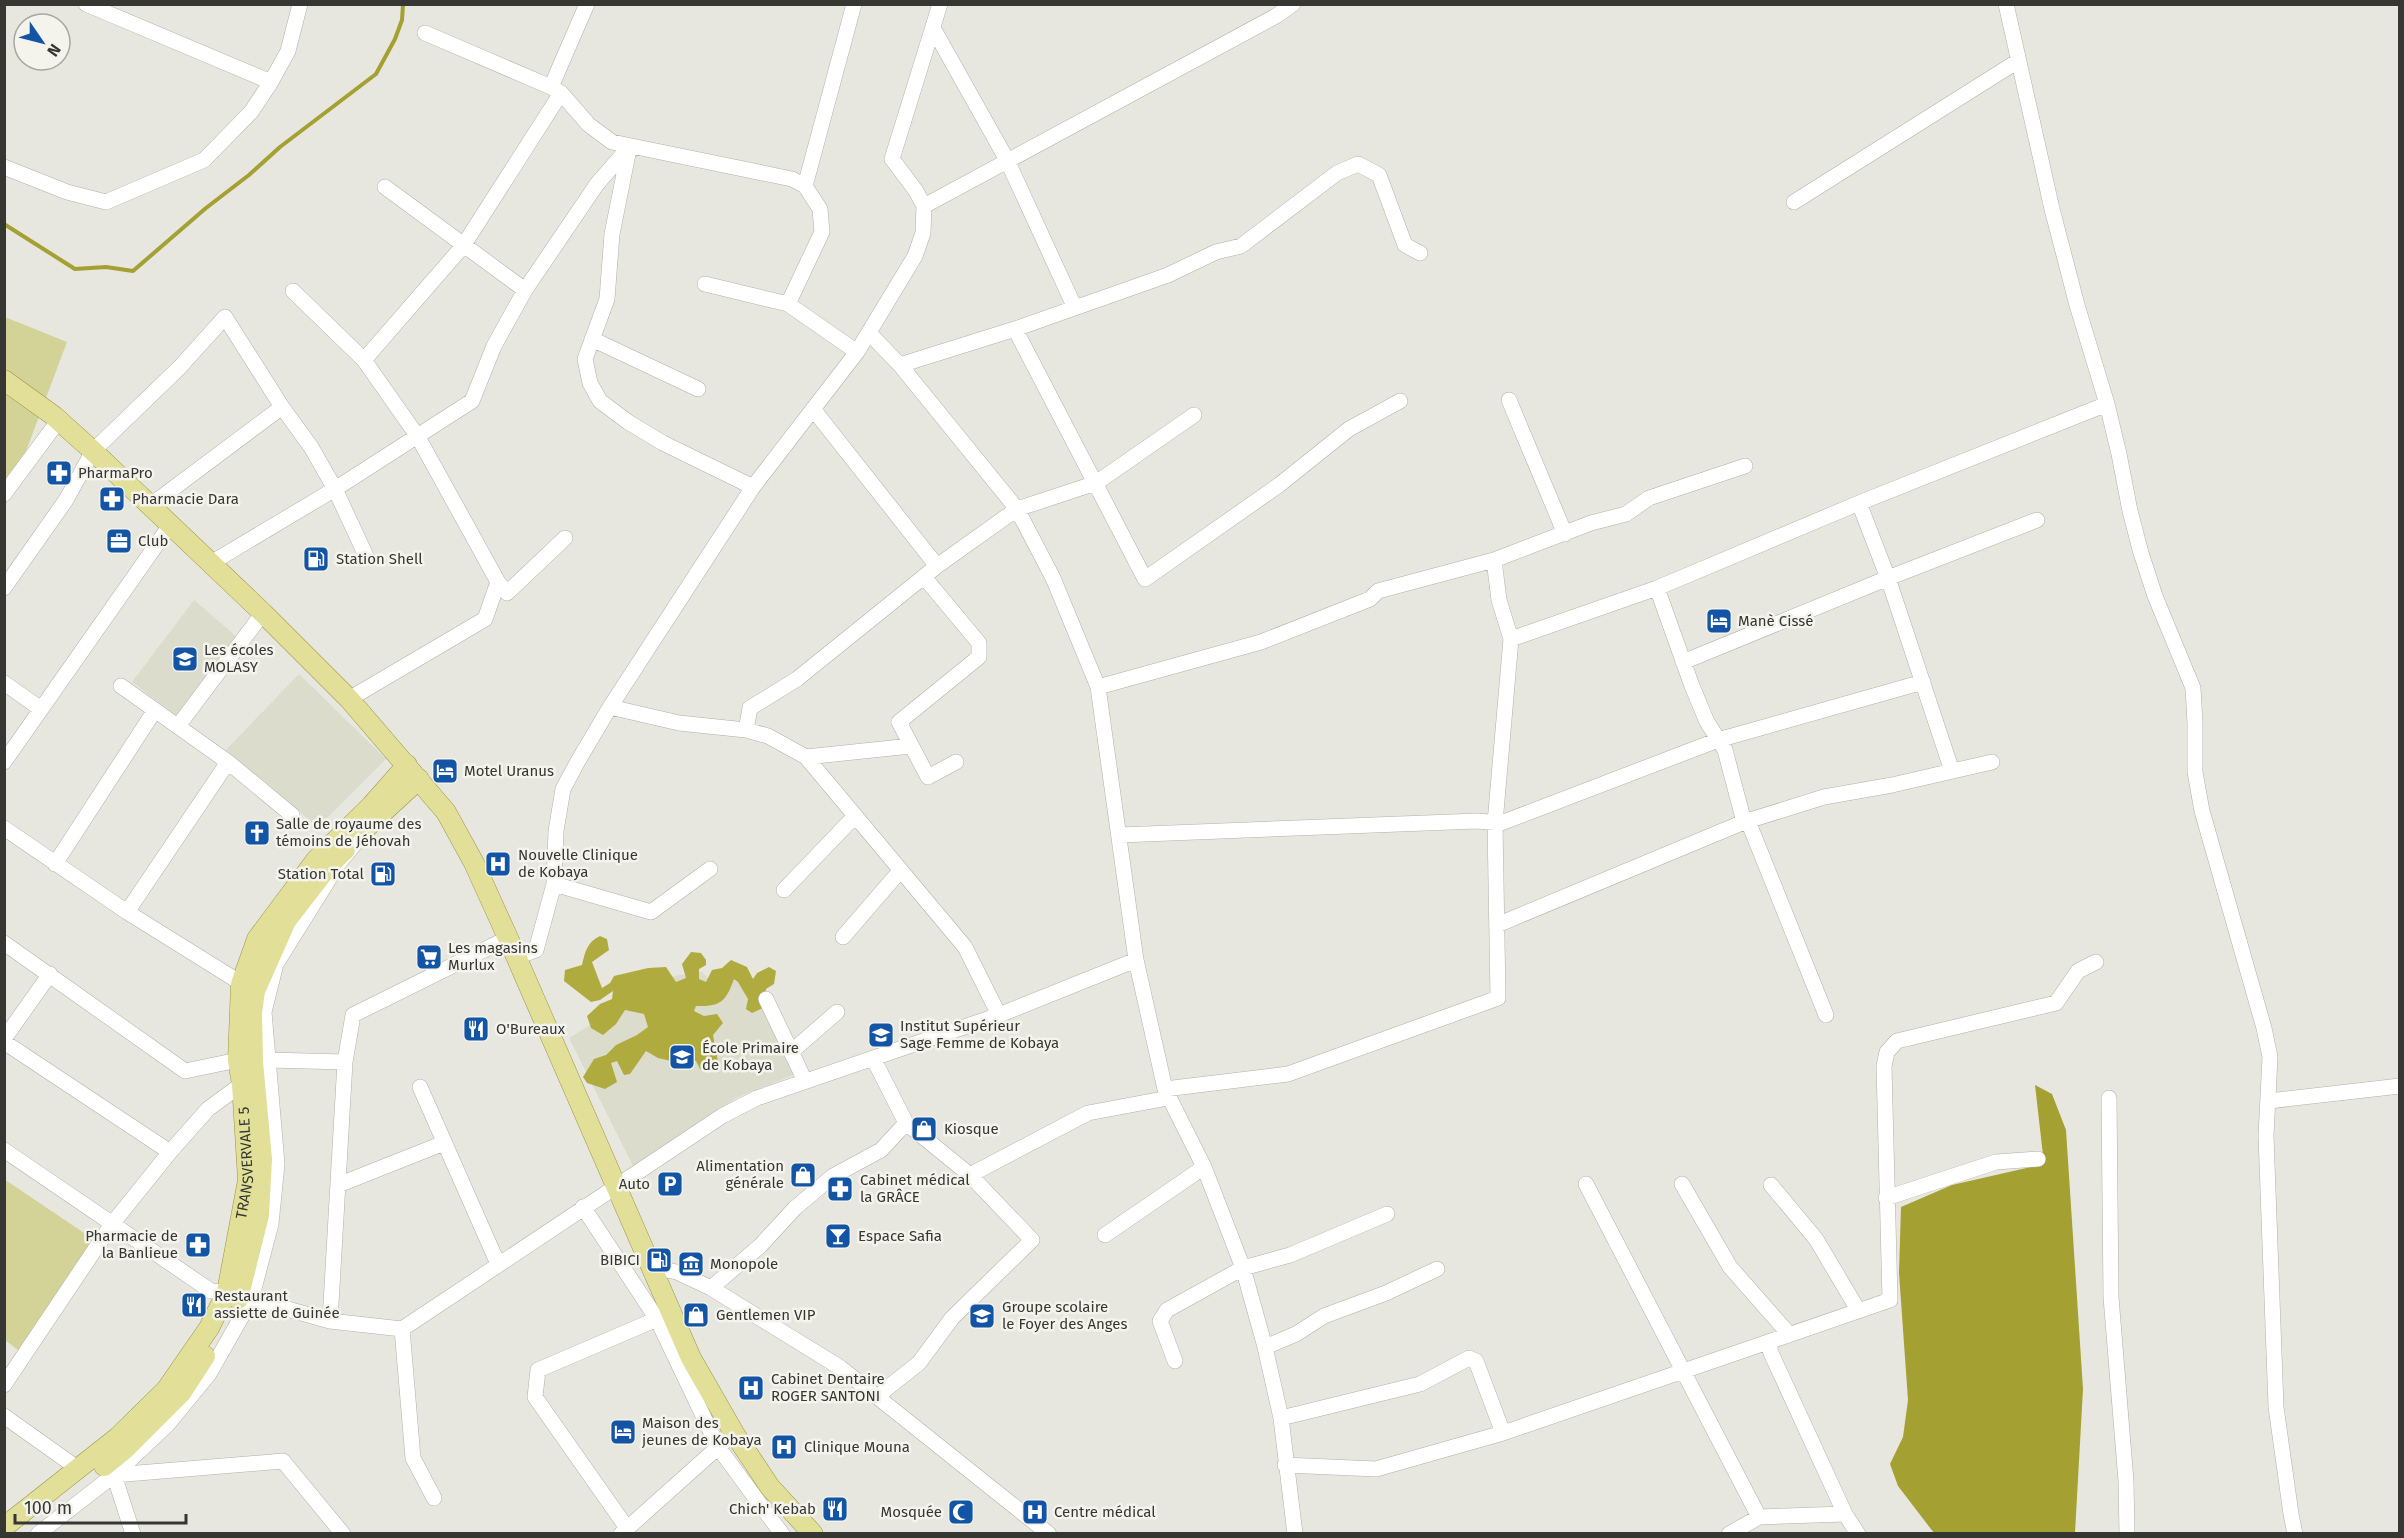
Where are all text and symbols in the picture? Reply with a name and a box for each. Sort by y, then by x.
north arrow [12,12,72,72]
text: N [43,41,65,60]
pharmacy icon: PharmaPro [44,458,74,488]
place label: PharmaPro [78,464,153,482]
pharmacy icon: Pharmacie Dara [97,484,127,514]
place label: Pharmacie Dara [132,490,239,508]
office icon: Club [104,526,134,556]
place label: Club [138,532,168,550]
fuel station icon: Station Shell [301,544,331,574]
place label: Station Shell [336,550,423,568]
hotel icon: Manè Cissé [1704,606,1734,636]
place label: Manè Cissé [1738,612,1813,630]
place label: Les écoles MOLASY [204,641,274,676]
school or university icon: Les écoles MOLASY [170,644,200,674]
hotel icon: Motel Uranus [430,756,460,786]
place label: Motel Uranus [464,762,554,780]
place label: Salle de royaume des témoins de Jéhovah [276,815,421,850]
church icon: Salle de royaume des témoins de Jéhovah [242,818,272,848]
place label: Nouvelle Clinique de Kobaya [518,846,638,881]
hospital icon: Nouvelle Clinique de Kobaya [483,849,513,879]
fuel station icon: Station Total [368,859,398,889]
place label: Station Total [278,865,365,883]
place label: Les magasins Murlux [448,939,538,974]
supermarket icon: Les magasins Murlux [414,942,444,972]
restaurant icon: O'Bureaux [461,1014,491,1044]
place label: Institut Supérieur Sage Femme de Kobaya [900,1017,1059,1052]
place label: O'Bureaux [496,1020,566,1038]
school or university icon: Institut Supérieur Sage Femme de Kobaya [866,1020,896,1050]
place label: École Primaire de Kobaya [702,1039,799,1074]
school or university icon: École Primaire de Kobaya [667,1042,697,1072]
street label: TRANSVERVALE 5 [232,1106,257,1220]
shop icon: Kiosque [909,1114,939,1144]
place label: Kiosque [944,1120,999,1138]
place label: Alimentation générale [696,1157,784,1192]
shop icon: Alimentation générale [788,1160,818,1190]
parking icon: Auto [655,1169,685,1199]
place label: Cabinet médical la GRÂCE [860,1171,970,1206]
pharmacy icon: Cabinet médical la GRÂCE [825,1174,855,1204]
place label: Auto [619,1175,650,1193]
bar icon: Espace Safia [823,1221,853,1251]
place label: Pharmacie de la Banlieue [85,1227,178,1262]
place label: Espace Safia [858,1227,942,1245]
pharmacy icon: Pharmacie de la Banlieue [183,1230,213,1260]
fuel station icon: BIBICI [644,1245,674,1275]
museum icon: Monopole [676,1249,706,1279]
place label: BIBICI [600,1251,640,1269]
place label: Monopole [710,1255,778,1273]
place label: Restaurant assiette de Guinée [214,1287,340,1322]
restaurant icon: Restaurant assiette de Guinée [179,1290,209,1320]
place label: Groupe scolaire le Foyer des Anges [1002,1298,1128,1333]
shop icon: Gentlemen VIP [681,1300,711,1330]
school or university icon: Groupe scolaire le Foyer des Anges [967,1301,997,1331]
place label: Gentlemen VIP [716,1306,816,1324]
place label: Cabinet Dentaire ROGER SANTONI [771,1370,885,1405]
hospital icon: Cabinet Dentaire ROGER SANTONI [736,1373,766,1403]
place label: Maison des jeunes de Kobaya [641,1414,762,1449]
hotel icon: Maison des jeunes de Kobaya [608,1417,638,1447]
hospital icon: Clinique Mouna [769,1432,799,1462]
place label: Clinique Mouna [804,1438,910,1456]
scale bar [15,1487,186,1525]
restaurant icon: Chich' Kebab [820,1494,850,1524]
text: 100 m [24,1497,72,1519]
mosque icon: Mosquée [946,1497,976,1527]
hospital icon: Centre médical [1020,1497,1050,1527]
place label: Chich' Kebab [729,1500,816,1518]
place label: Mosquée [881,1503,942,1521]
place label: Centre médical [1054,1503,1156,1521]

